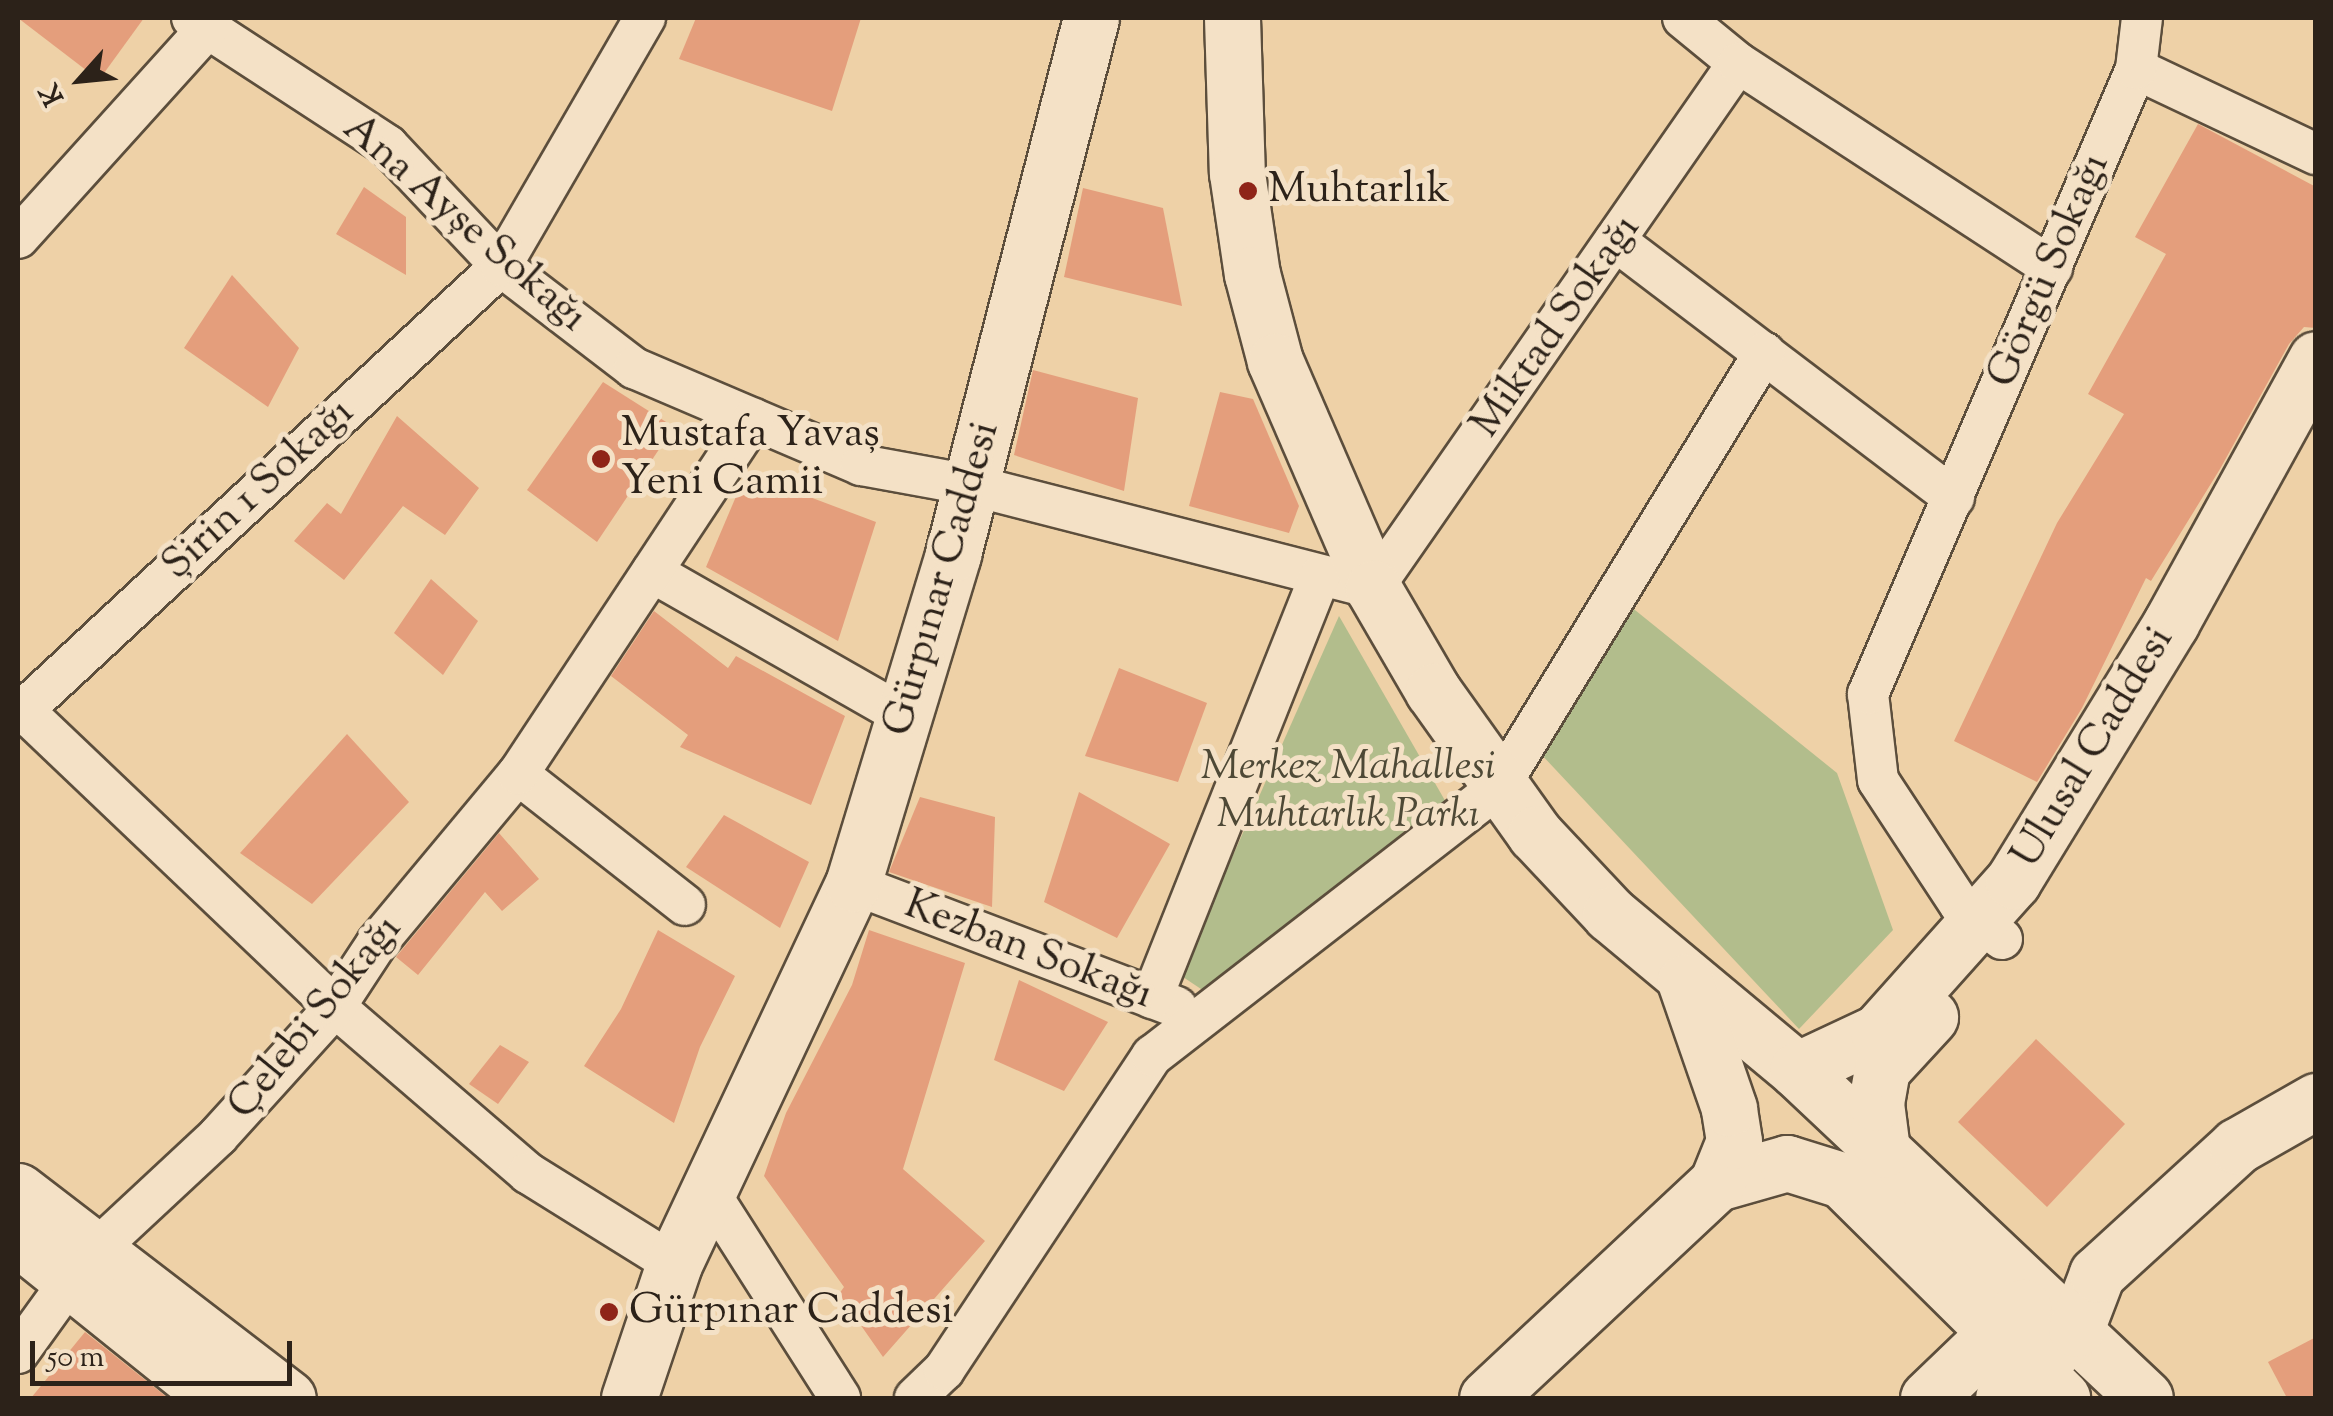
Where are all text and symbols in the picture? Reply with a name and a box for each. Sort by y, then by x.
north arrow [30,30,130,130]
text: K [31,76,76,112]
street label: Ana Ayşe Sokağı [332,104,596,344]
street label: Görgü Sokağı [1978,147,2122,395]
place label: Muhtarlık [1268,166,1450,216]
marker: Muhtarlık [1237,180,1259,202]
street label: Miktad Sokağı [1462,206,1652,448]
street label: Şirin 1 Sokağı [153,389,365,591]
place label: Mustafa Yavaş Yeni Camii [621,410,880,508]
street label: Gürpınar Caddesi [874,416,1012,742]
marker: Mustafa Yavaş Yeni Camii [590,448,612,470]
street label: Ulusal Caddesi [2002,618,2186,878]
park label: Merkez Mahallesi Muhtarlık Parkı [1201,743,1495,841]
street label: Kezban Sokağı [897,881,1159,1021]
street label: Çelebi Sokağı [218,906,414,1130]
place label: Gürpınar Caddesi [629,1287,953,1337]
marker: Gürpınar Caddesi [598,1301,620,1323]
scale bar [35,1321,298,1383]
text: 50 m [47,1337,104,1380]

